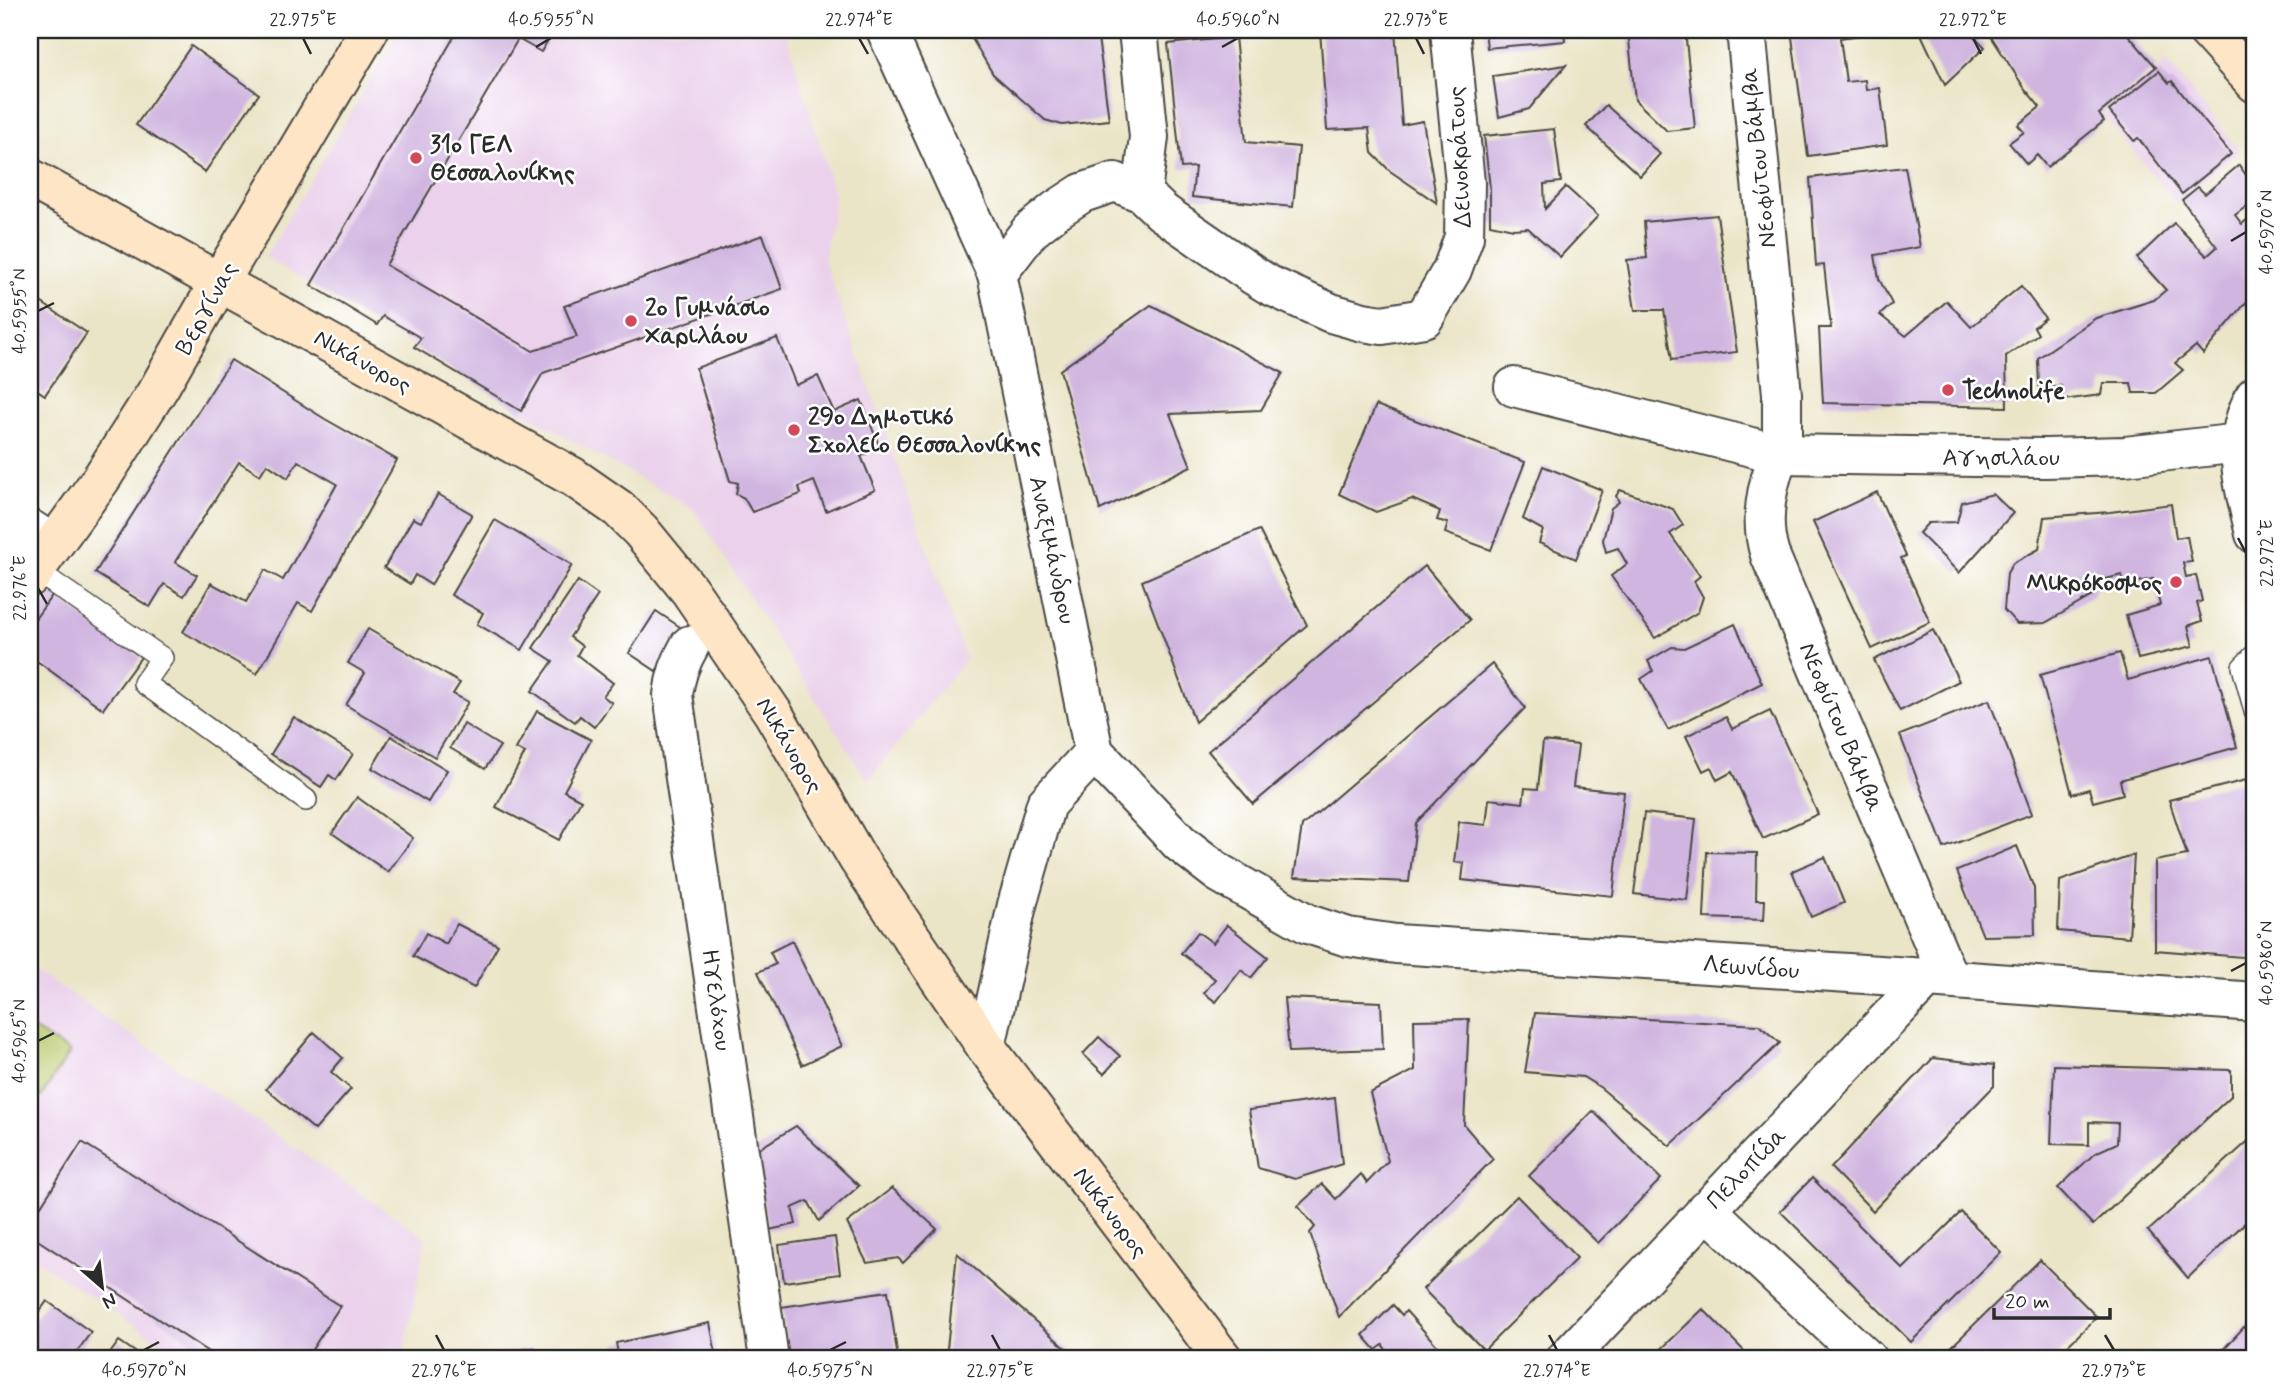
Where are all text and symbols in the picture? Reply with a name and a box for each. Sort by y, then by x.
text: 22.975°E [269,8,337,32]
text: 40.5955°N [508,8,594,32]
text: 22.974°E [825,8,893,32]
text: 40.5960°N [1196,8,1280,32]
text: 22.973°E [1384,8,1448,32]
text: 22.972°E [1939,8,2007,32]
street label: Νεοφύτου Βάμβα [1735,66,1784,249]
street label: Δεινοκράτους [1441,85,1480,229]
place label: 31ο ΓΕΛ Θεσσαλονίκης [430,130,575,189]
marker: 31ο ΓΕΛ Θεσσαλονίκης [408,150,424,166]
text: 40.5970°N [2255,190,2279,274]
street label: Βεργίνας [169,257,246,361]
text: 40.5955°N [8,268,32,354]
place label: 2ο Γυμνάσιο Χαριλάου [645,293,770,352]
marker: 2ο Γυμνάσιο Χαριλάου [623,313,639,329]
street label: Νικάνορος [308,323,417,402]
place label: Technolife [1962,376,2065,407]
marker: Technolife [1940,382,1956,398]
place label: 29ο Δημοτικό Σχολείο Θεσσαλονίκης [808,402,1042,461]
marker: 29ο Δημοτικό Σχολείο Θεσσαλονίκης [786,422,802,438]
street label: Αγησιλάου [1942,443,2060,474]
street label: Αναξιμάνδρου [1021,474,1082,627]
text: 22.972°E [2255,519,2279,587]
text: 22.976°E [8,555,32,621]
place label: Μικρόκοσμος [2026,568,2162,599]
marker: Μικρόκοσμος [2168,574,2184,590]
street label: Νεοφύτου Βάμβα [1791,638,1890,817]
street label: Νικάνορος [748,692,830,800]
text: 40.5980°N [2255,921,2279,1005]
street label: Ηγελόχου [693,947,738,1053]
street label: Λεωνίδου [1702,950,1800,987]
text: 40.5965°N [8,999,32,1083]
street label: Πελοπίδα [1700,1121,1794,1217]
street label: Νικάνορος [1065,1161,1154,1265]
north arrow [66,1252,136,1322]
scale bar [1994,1277,2110,1321]
text: N [98,1287,121,1315]
text: 20 m [2005,1288,2050,1316]
text: 40.5970°N [102,1359,186,1383]
text: 22.976°E [411,1359,477,1383]
text: 40.5975°N [787,1359,873,1383]
text: 22.975°E [966,1359,1034,1383]
text: 22.974°E [1523,1359,1591,1383]
text: 22.973°E [2082,1359,2146,1383]

